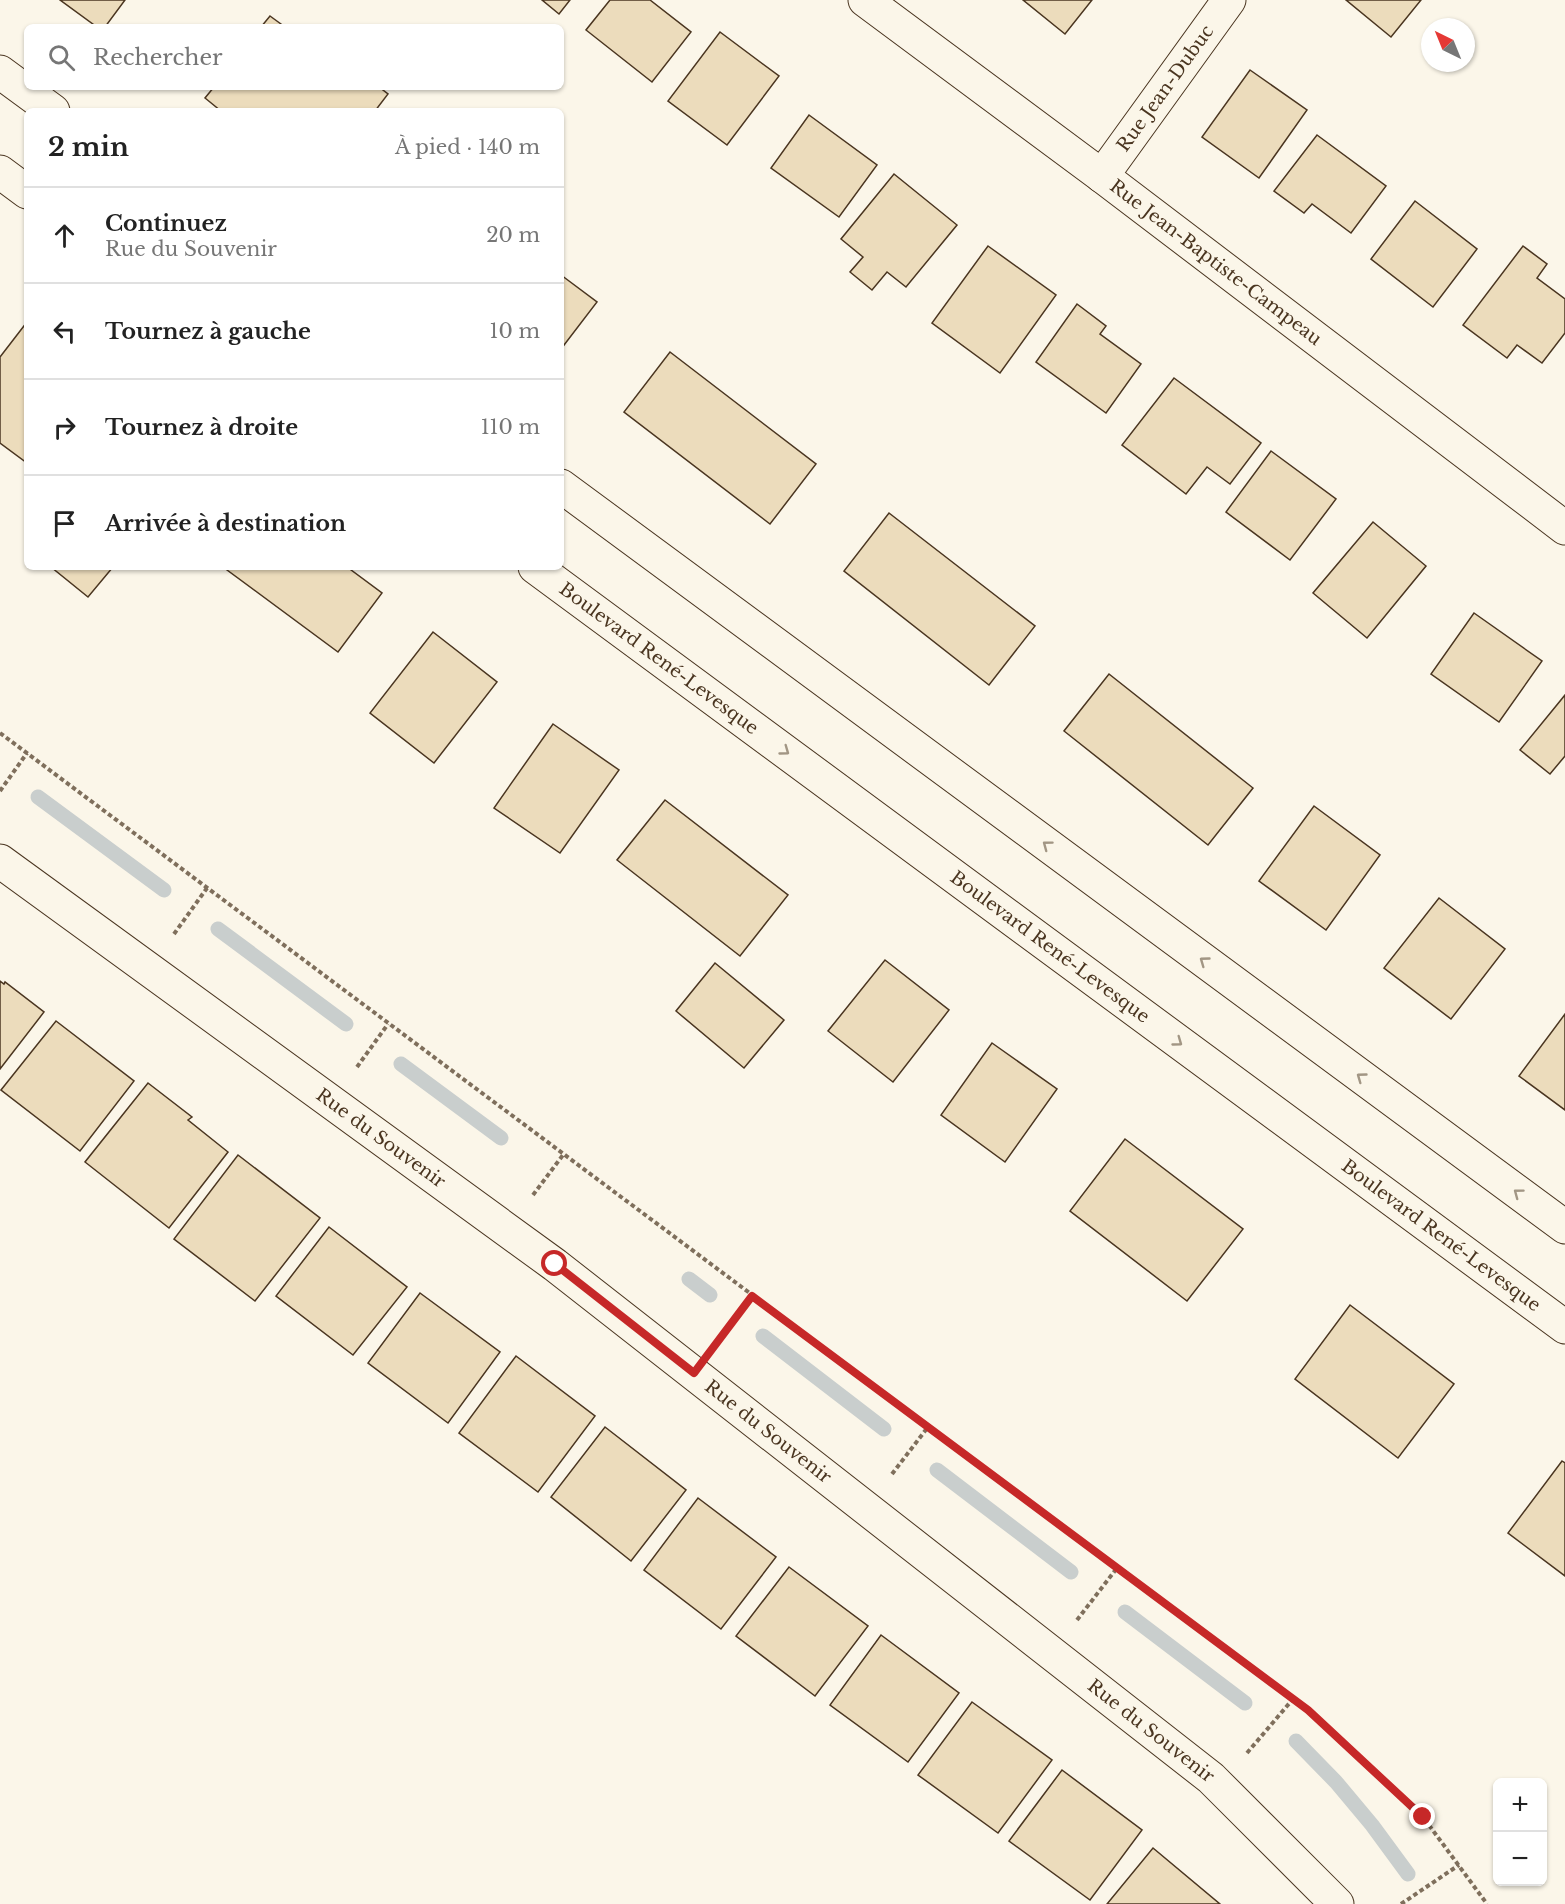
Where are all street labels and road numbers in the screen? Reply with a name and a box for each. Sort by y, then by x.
street label: Rue Jean-Dubuc [1112,21,1218,156]
street label: Rue Jean-Baptiste-Campeau [1105,175,1326,350]
street label: Boulevard René-Levesque [555,578,763,739]
street label: Boulevard René-Levesque [946,866,1154,1028]
street label: Rue du Souvenir [312,1084,450,1193]
street label: Boulevard René-Levesque [1337,1155,1545,1316]
street label: Rue du Souvenir [700,1375,836,1488]
street label: Rue du Souvenir [1083,1675,1219,1788]

